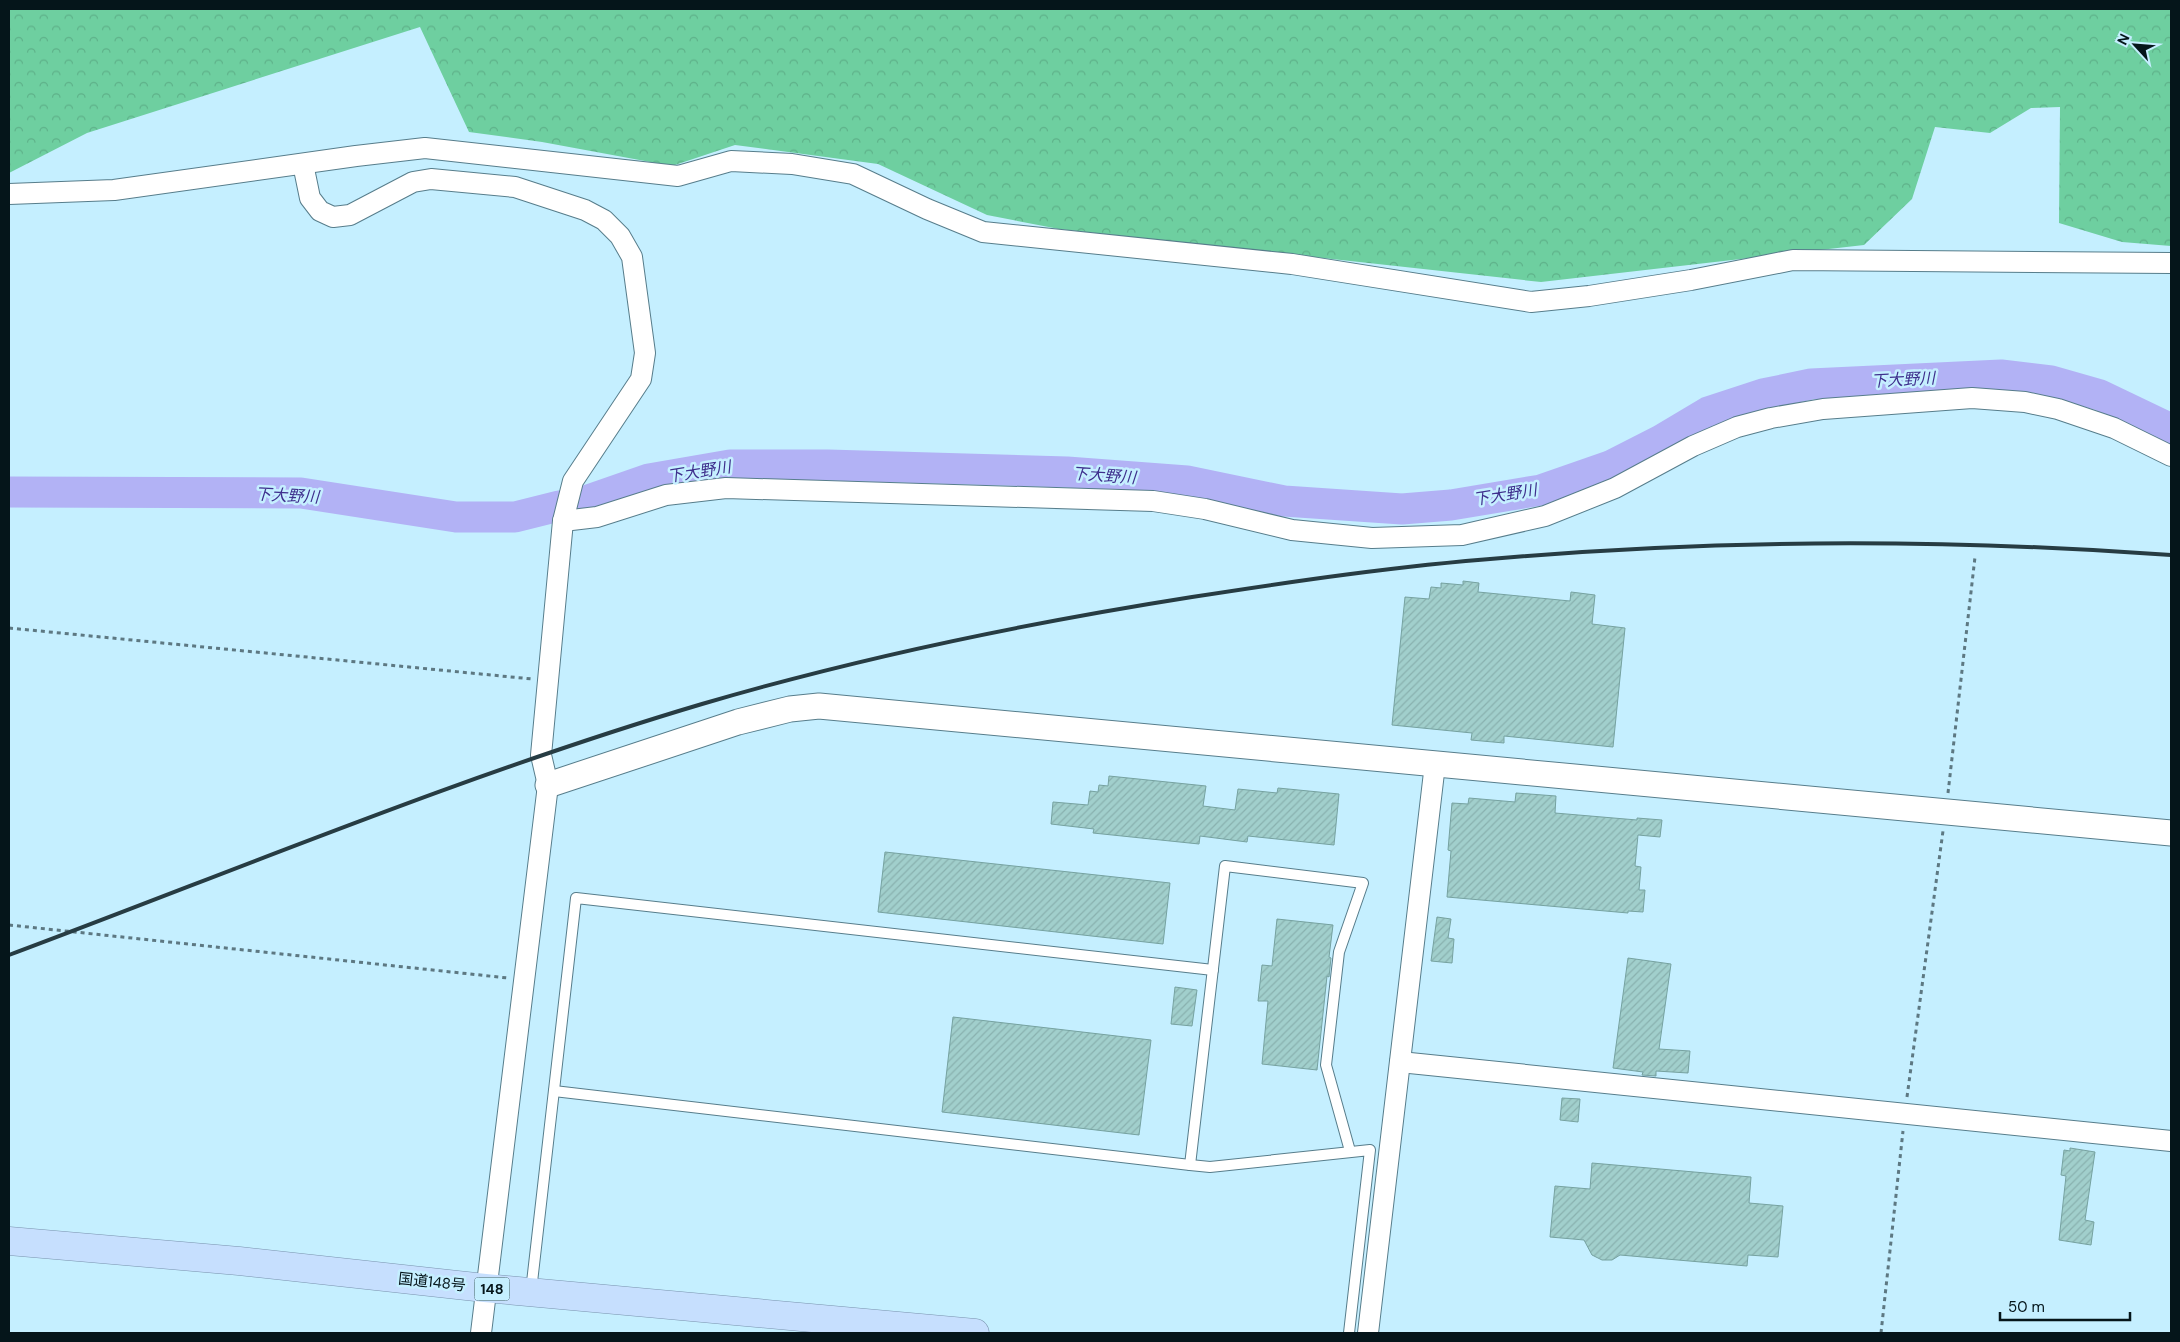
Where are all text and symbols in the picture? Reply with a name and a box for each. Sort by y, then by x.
north arrow [2110,20,2160,70]
text: N [2113,31,2134,48]
water label: 下大野川 [1871,367,1938,392]
water label: 下大野川 [666,456,734,487]
water label: 下大野川 [1071,463,1139,488]
water label: 下大野川 [1472,479,1540,510]
water label: 下大野川 [254,483,321,508]
street label: 国道148号 [397,1269,467,1295]
road number: 148 [474,1278,510,1300]
scale bar [2000,1290,2130,1322]
text: 50 m [2008,1297,2045,1317]

